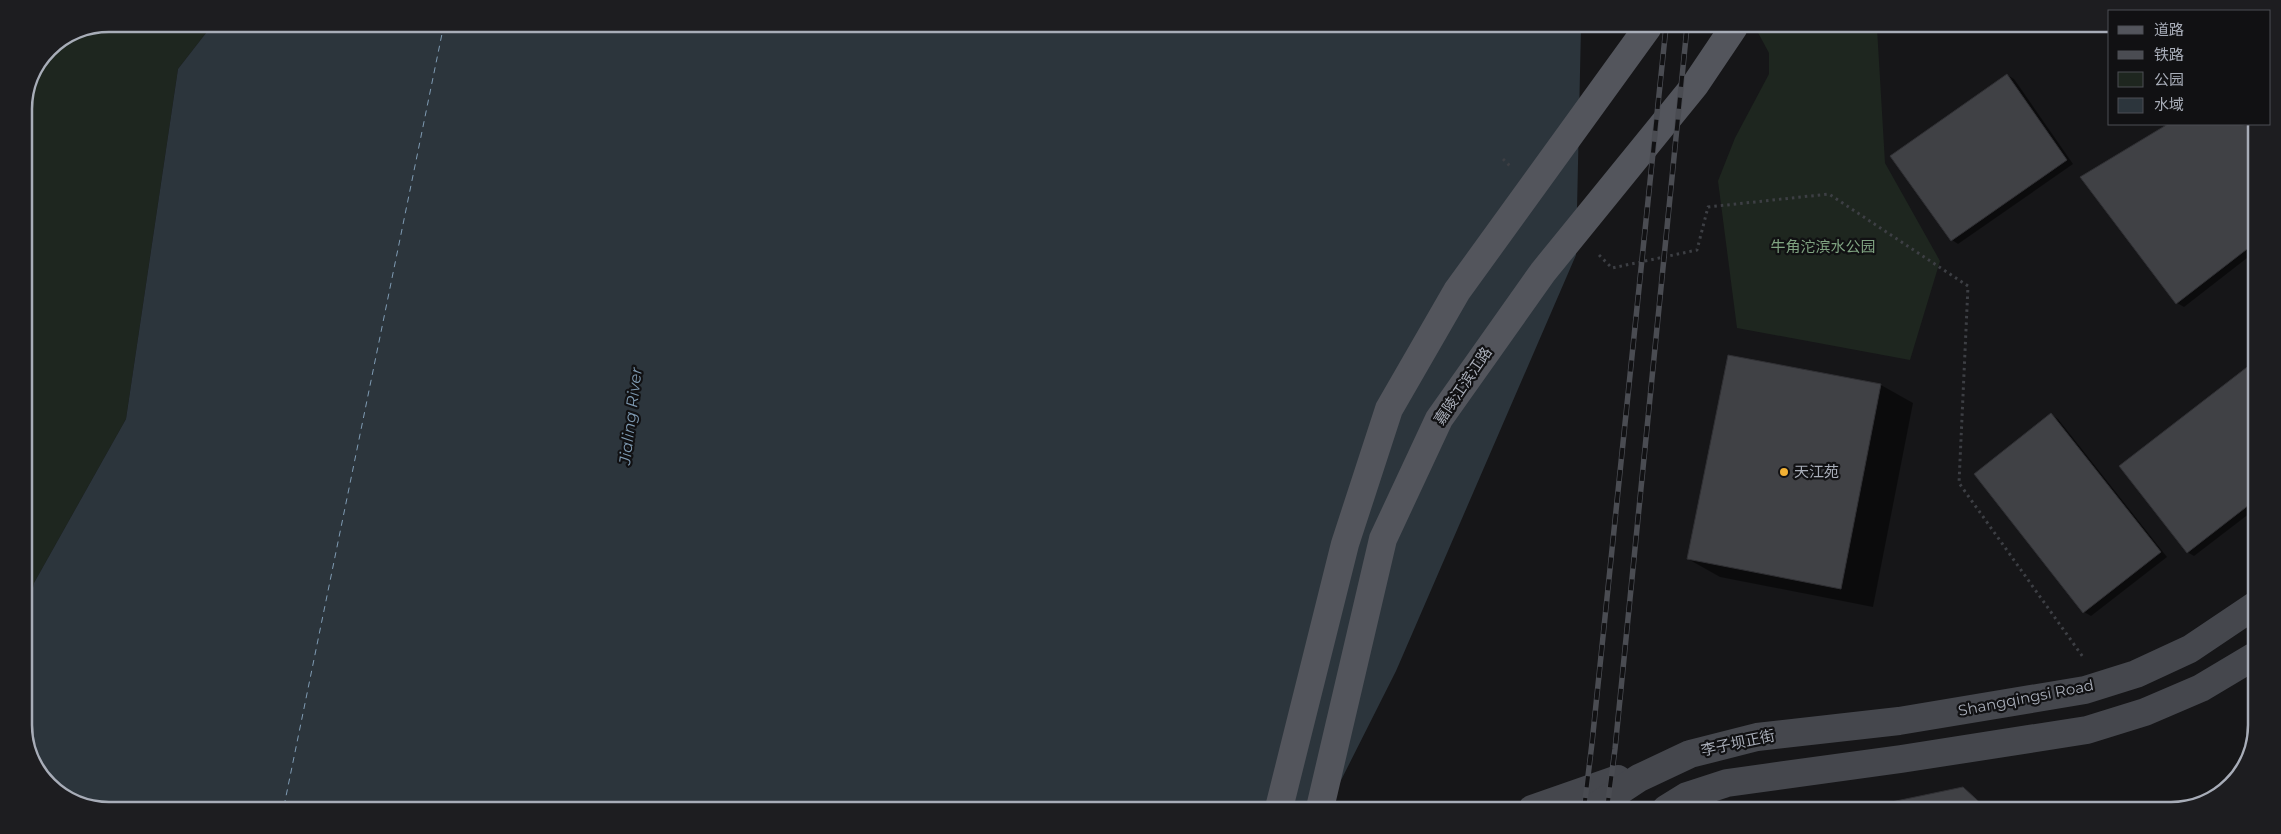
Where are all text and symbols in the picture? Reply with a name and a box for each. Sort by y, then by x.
legend [2108,10,2271,125]
text: 道路 [2154,20,2184,39]
text: 铁路 [2154,45,2184,64]
text: 公园 [2154,70,2184,89]
text: 水域 [2154,95,2184,114]
park label: 牛角沱滨水公园 [1770,237,1876,256]
street label: 嘉陵江滨江路 [1430,343,1496,428]
water label: Jialing River [615,366,646,467]
place label: 天江苑 [1794,462,1839,481]
marker: 天江苑 [1778,466,1790,478]
street label: Shangqingsi Road [1956,675,2095,720]
street label: 李子坝正街 [1699,725,1777,760]

